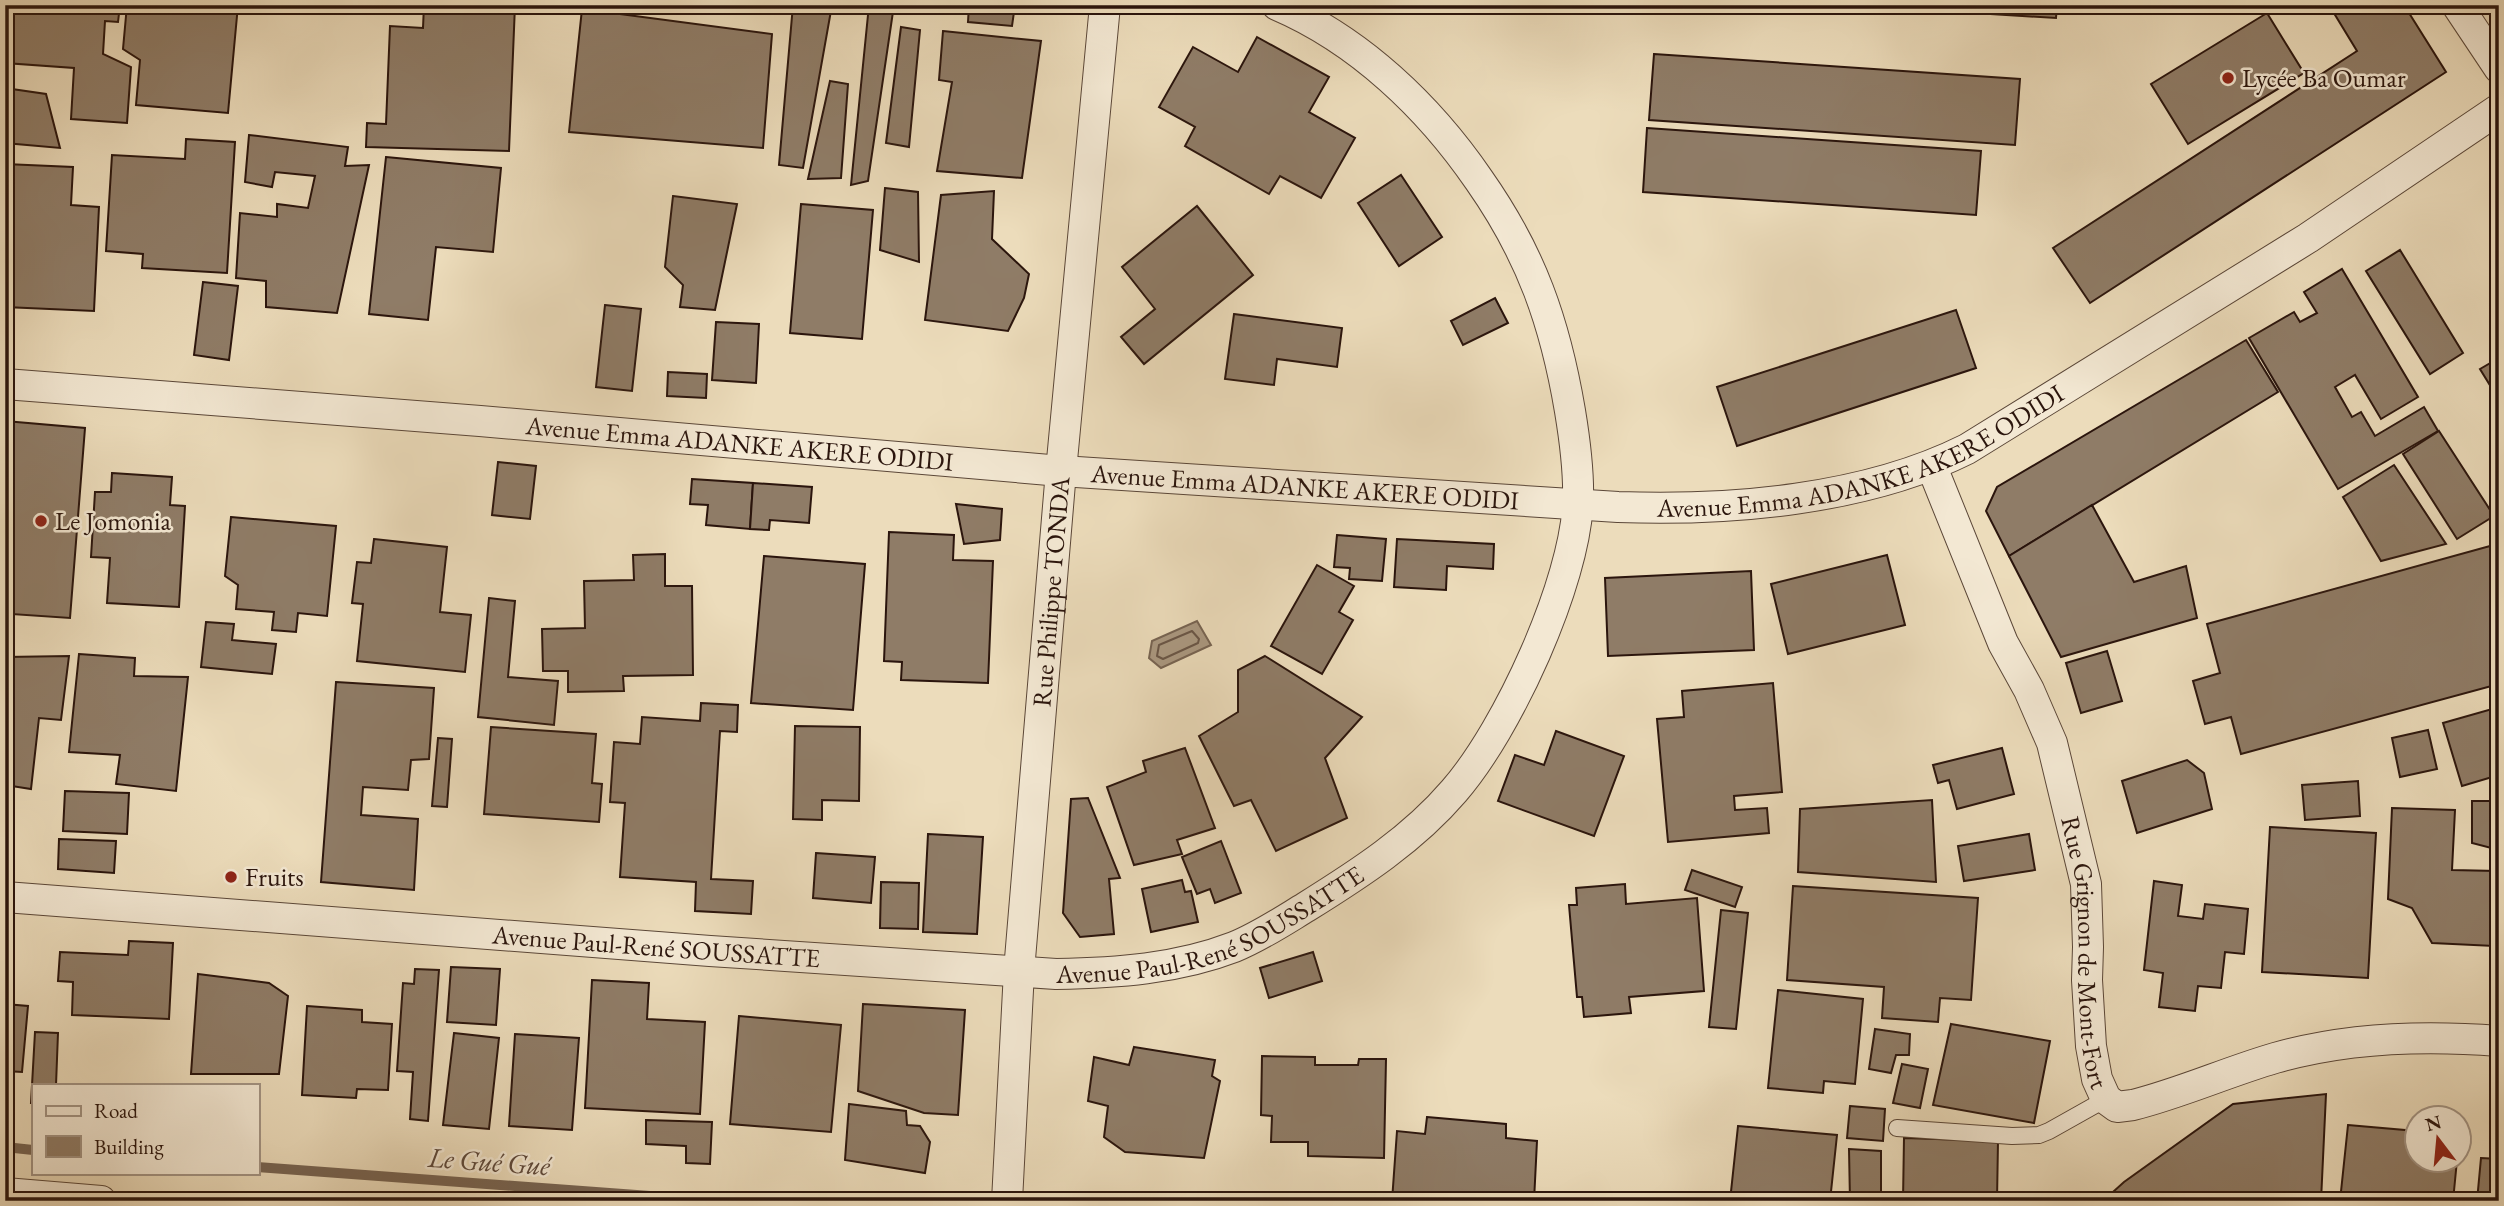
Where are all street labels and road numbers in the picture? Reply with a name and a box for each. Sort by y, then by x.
street label: Avenue Emma ADANKE AKERE ODIDI [1656,376,2070,525]
street label: Avenue Emma ADANKE AKERE ODIDI [523,408,955,479]
street label: Avenue Emma ADANKE AKERE ODIDI [1089,456,1520,518]
street label: Rue Philippe TONDA [1024,474,1078,708]
street label: Rue Grignon de Mont-Fort [2053,813,2116,1094]
street label: Avenue Paul-René SOUSSATTE [1055,857,1370,991]
street label: Avenue Paul-René SOUSSATTE [490,917,821,975]

